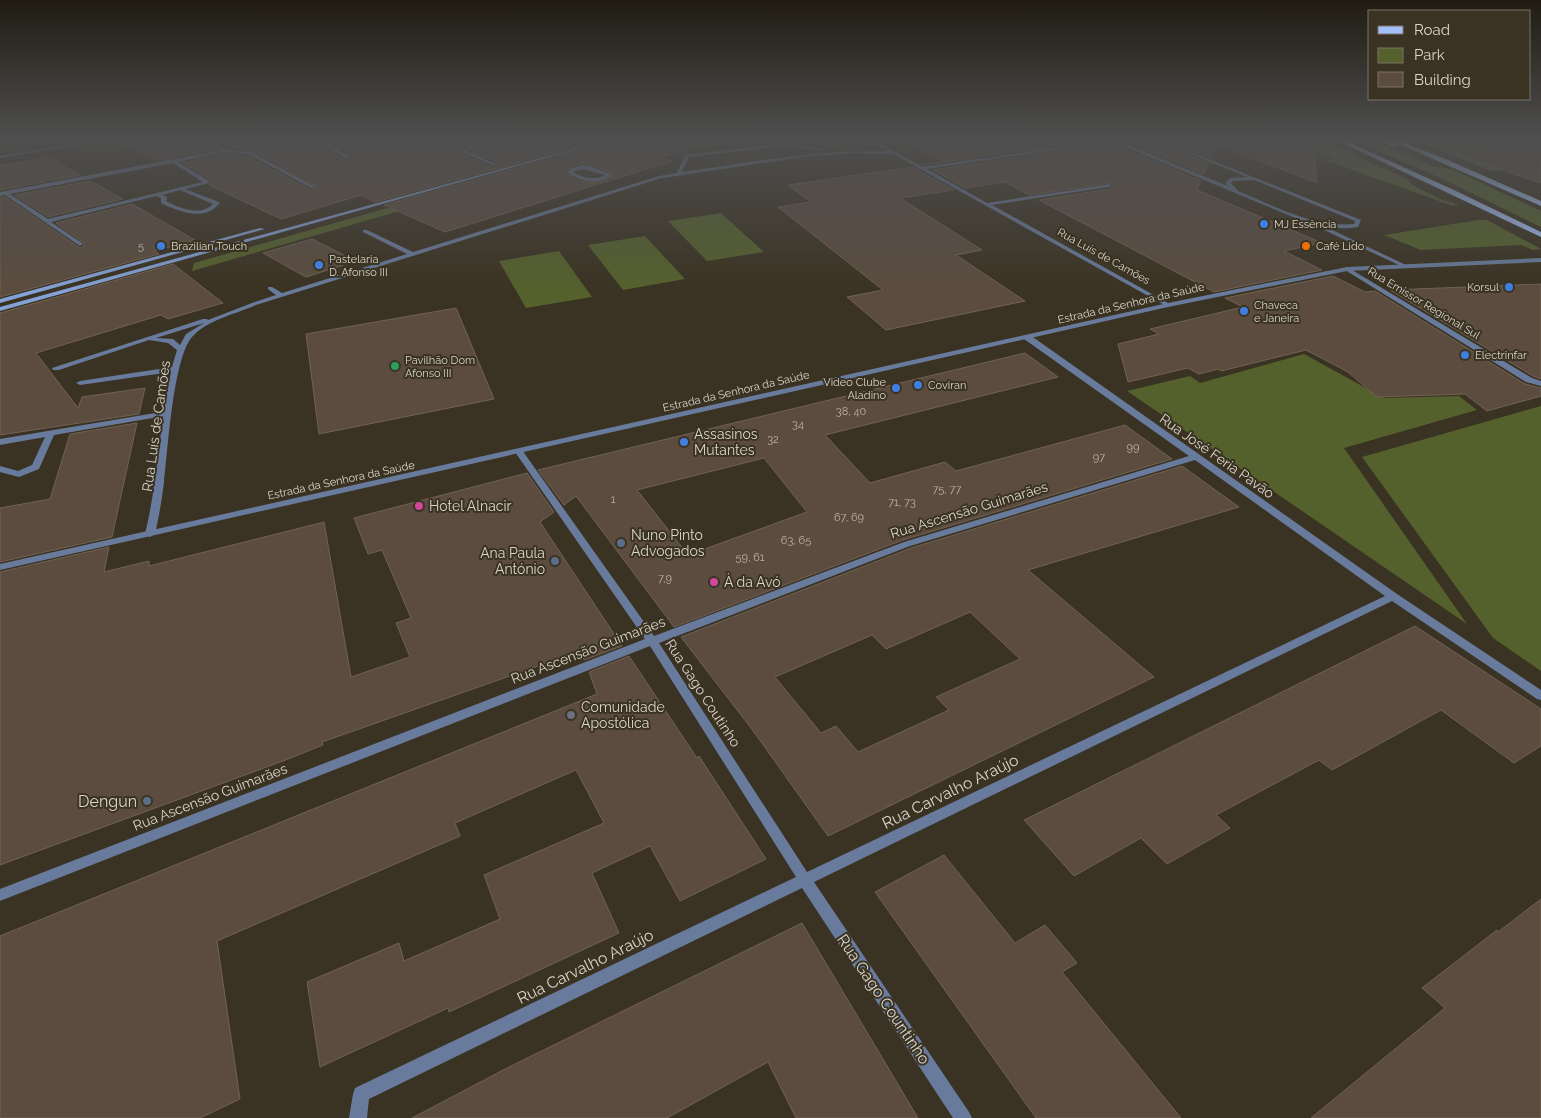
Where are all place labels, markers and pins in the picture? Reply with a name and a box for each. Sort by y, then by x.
marker: MJ Essência [1258,218,1270,230]
place label: MJ Essência [1274,218,1336,231]
marker: Brazilian Touch [155,240,167,252]
place label: Brazilian Touch [171,240,247,253]
marker: Café Lido [1300,240,1312,252]
place label: Café Lido [1316,240,1365,253]
place label: Pastelaria D. Afonso III [329,253,388,279]
marker: Pastelaria D. Afonso III [313,259,325,271]
place label: Korsul [1467,281,1499,294]
marker: Korsul [1503,281,1515,293]
place label: Chaveca e Janeira [1254,299,1299,325]
marker: Chaveca e Janeira [1238,305,1250,317]
marker: Electrinfar [1459,349,1471,361]
place label: Electrinfar [1475,349,1527,362]
place label: Pavilhão Dom Afonso III [405,354,475,380]
marker: Pavilhão Dom Afonso III [389,360,401,372]
place label: Video Clube Aladino [823,376,887,402]
marker: Coviran [912,379,924,391]
place label: Coviran [928,379,966,392]
marker: Video Clube Aladino [890,382,902,394]
place label: Assasinos Mutantes [694,426,758,458]
marker: Assasinos Mutantes [678,436,690,448]
place label: Hotel Alnacir [429,498,512,514]
marker: Hotel Alnacir [413,500,425,512]
place label: Nuno Pinto Advogados [631,527,705,559]
marker: Nuno Pinto Advogados [615,537,627,549]
place label: Ana Paula António [480,545,545,577]
marker: Ana Paula António [549,555,561,567]
place label: À da Avó [724,573,781,590]
marker: À da Avó [708,576,720,588]
place label: Comunidade Apostólica [581,699,665,731]
marker: Comunidade Apostólica [565,709,577,721]
place label: Dengun [78,792,137,811]
marker: Dengun [141,795,153,807]

